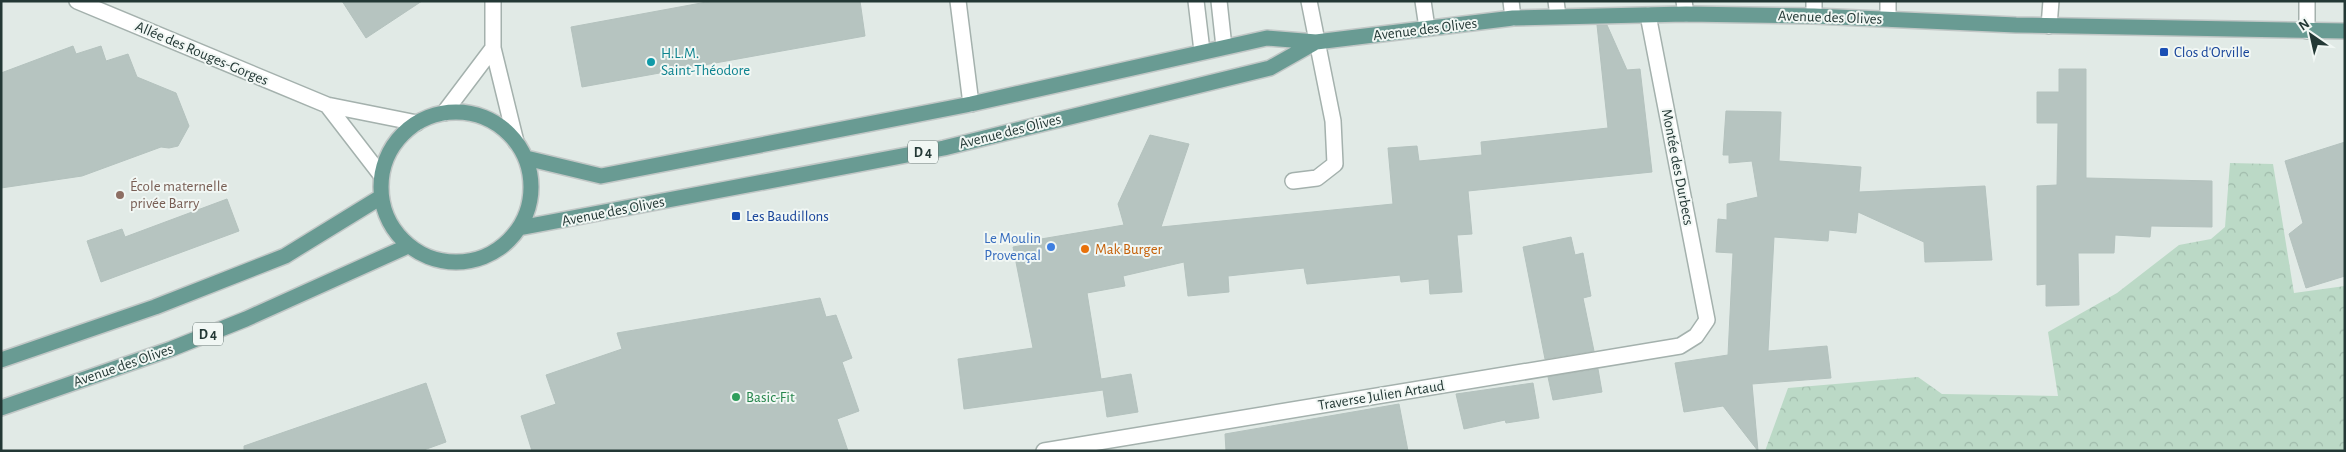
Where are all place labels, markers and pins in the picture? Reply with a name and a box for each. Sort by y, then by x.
place label: Clos d'Orville [2174,45,2250,60]
place label: H.L.M. Saint-Théodore [661,46,750,78]
marker: Clos d'Orville [2158,46,2170,58]
marker: H.L.M. Saint-Théodore [645,56,657,68]
place label: École maternelle privée Barry [130,177,227,211]
marker: École maternelle privée Barry [114,189,126,201]
place label: Les Baudillons [746,209,829,224]
marker: Les Baudillons [730,210,742,222]
place label: Le Moulin Provençal [984,231,1041,263]
marker: Le Moulin Provençal [1045,241,1057,253]
place label: Mak Burger [1095,242,1163,257]
marker: Mak Burger [1079,243,1091,255]
place label: Basic-Fit [746,390,795,405]
marker: Basic-Fit [730,391,742,403]

